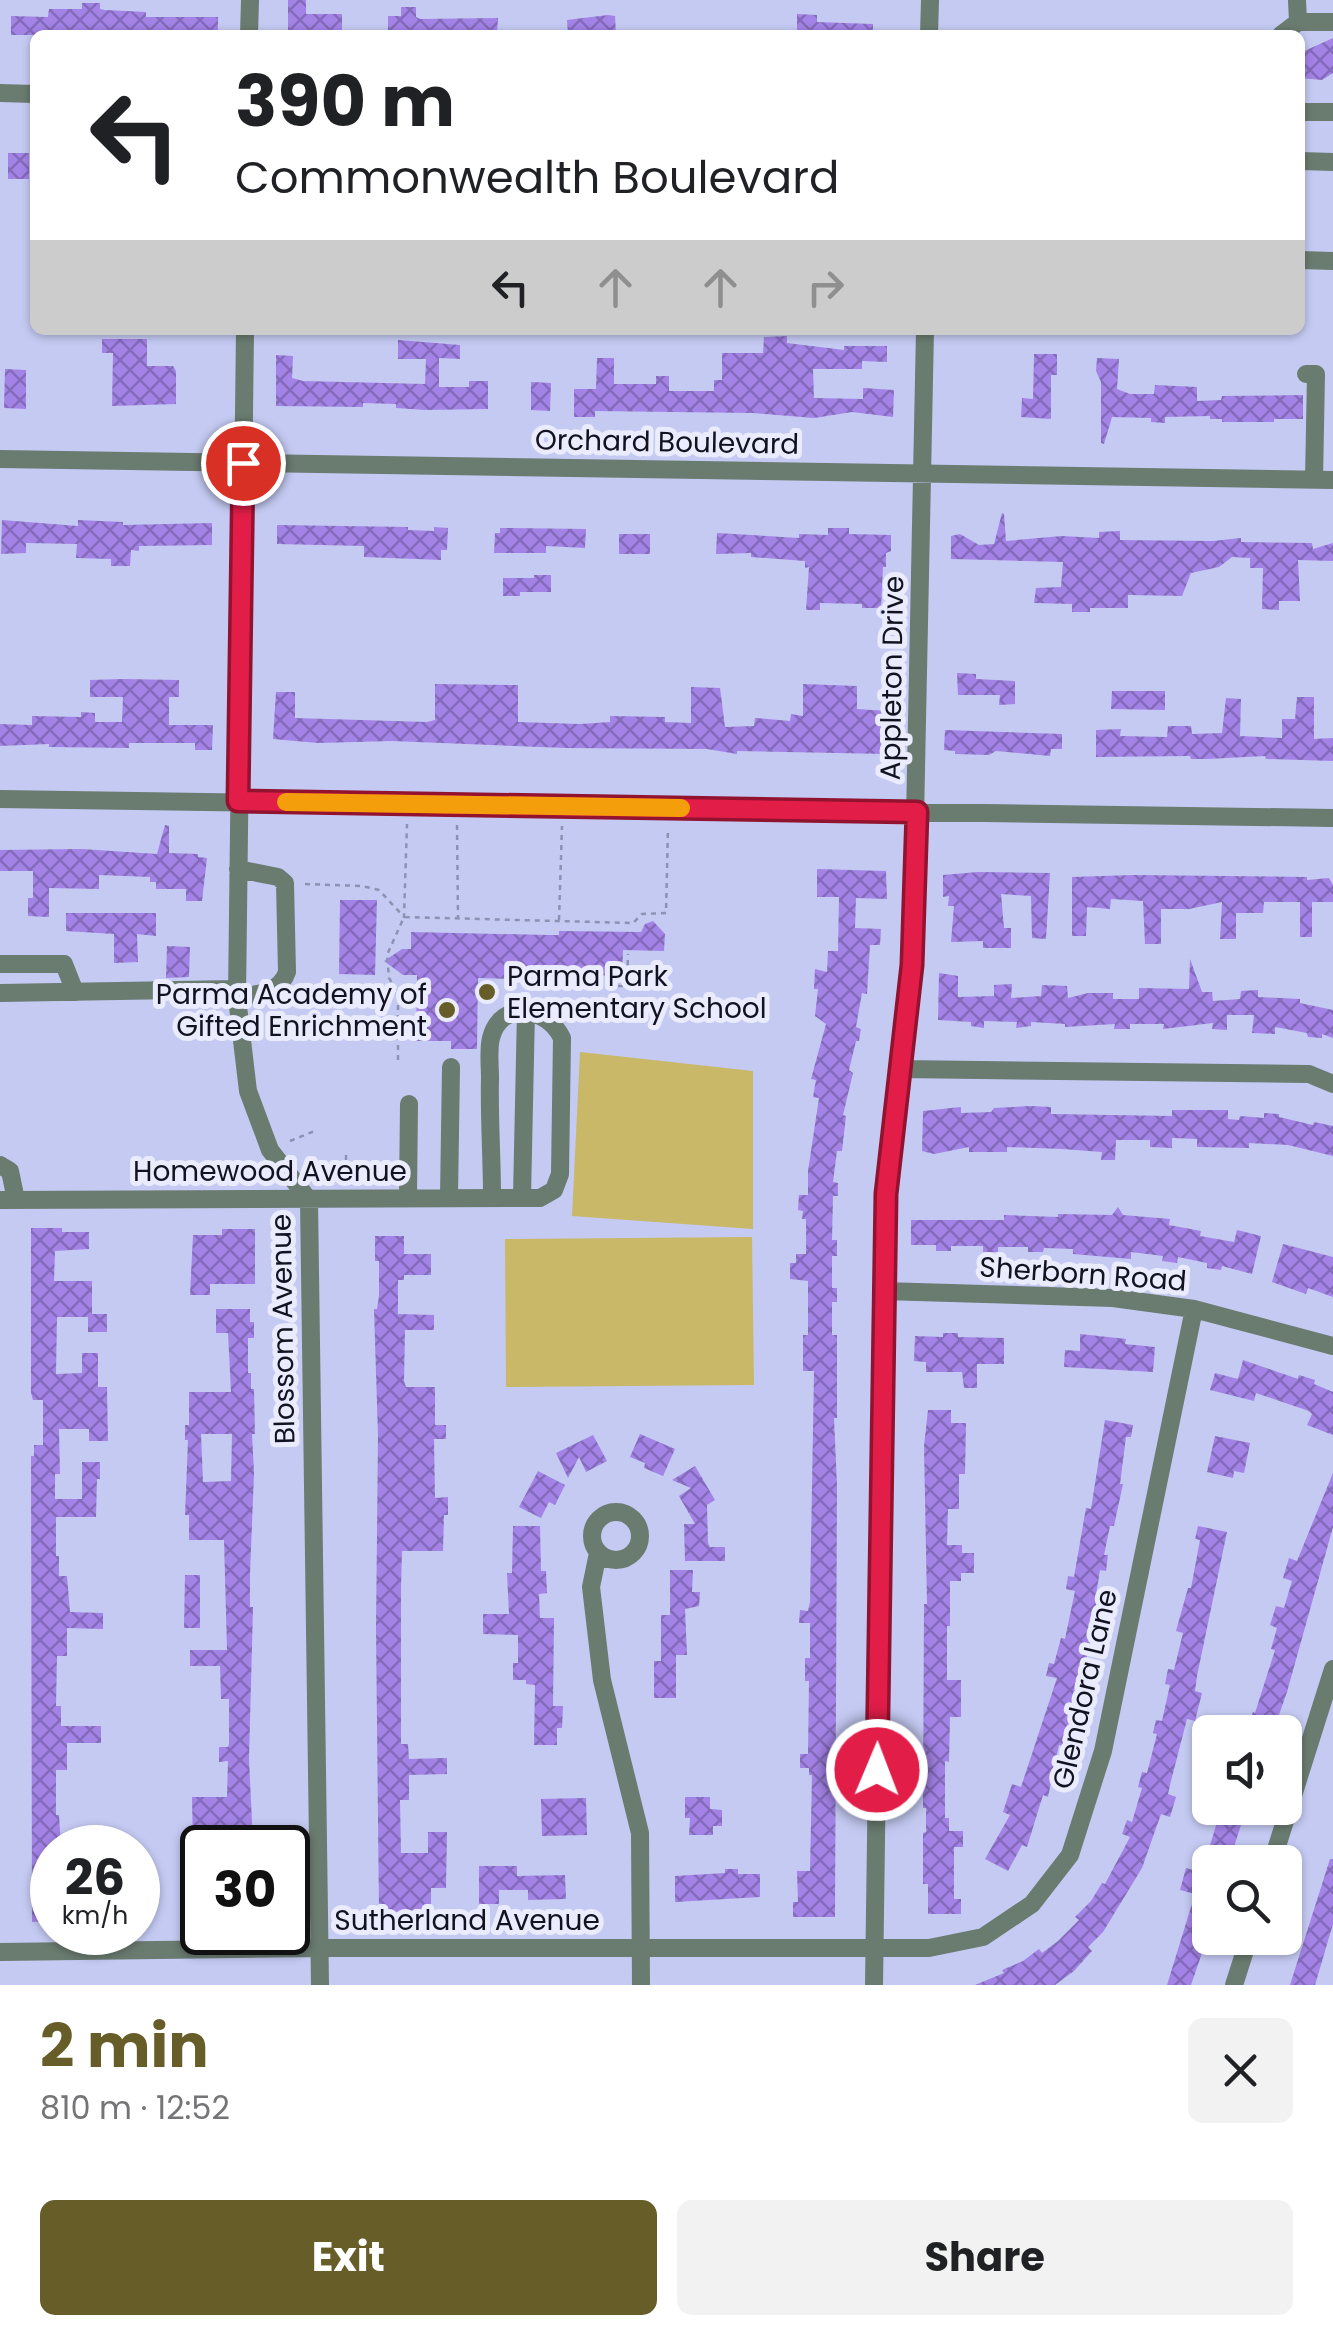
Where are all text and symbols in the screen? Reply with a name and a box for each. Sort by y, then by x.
text: 390 m [235,52,455,151]
icon: left [70,70,200,200]
text: Commonwealth Boulevard [235,146,839,209]
icon: left [483,260,538,315]
icon: ahead [588,260,643,315]
icon: ahead [693,260,748,315]
icon: right [798,260,853,315]
street label: Orchard Boulevard [534,420,800,464]
pin [201,421,286,506]
icon: arrive [216,436,271,491]
street label: Appleton Drive [871,575,913,781]
place label: Parma Park Elementary School [507,957,767,1028]
place label: Parma Academy of Gifted Enrichment [156,975,427,1046]
marker: Parma Park Elementary School [476,981,498,1003]
marker: Parma Academy of Gifted Enrichment [436,999,458,1021]
street label: Homewood Avenue [133,1152,407,1191]
street label: Blossom Avenue [261,1213,305,1445]
street label: Sherborn Road [978,1247,1188,1301]
street label: Glendora Lane [1043,1585,1127,1793]
map controls [1192,1715,1302,1955]
button: sound [1192,1715,1302,1825]
position arrow [825,1718,929,1822]
speed limit sign: 30 [180,1825,310,1955]
text: 26 [65,1842,125,1913]
button: search [1192,1845,1302,1955]
text: km/h [62,1898,128,1933]
street label: Sutherland Avenue [334,1901,600,1940]
text: 2 min [40,2004,209,2088]
button: close [1188,2018,1293,2123]
text: 810 m · 12:52 [40,2085,230,2130]
button: Exit [40,2200,657,2315]
button: Share [677,2200,1293,2315]

